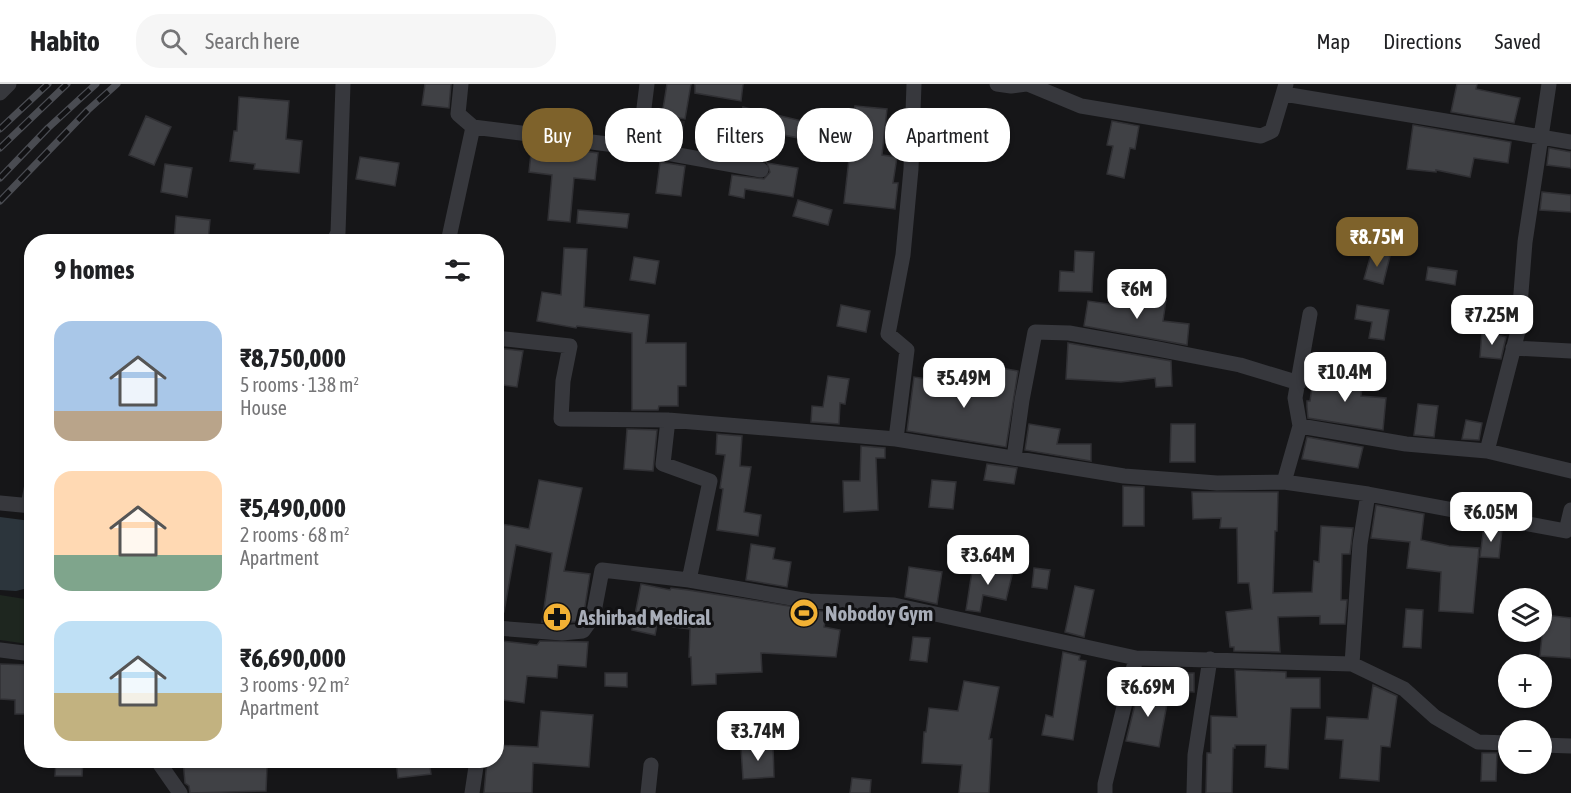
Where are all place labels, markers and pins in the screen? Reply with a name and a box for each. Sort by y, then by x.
pin: ₹8.75M [1328,217,1426,268]
pin: ₹6M [1108,269,1166,320]
pin: ₹7.25M [1443,295,1541,346]
pin: ₹10.4M [1296,352,1394,403]
pin: ₹5.49M [915,358,1013,409]
pin: ₹6.05M [1442,492,1540,543]
pin: ₹3.64M [939,535,1037,586]
sports icon: Nobodoy Gym [788,597,820,629]
pharmacy icon: Ashirbad Medical [541,601,573,633]
place label: Nobodoy Gym [825,601,933,625]
place label: Ashirbad Medical [577,605,711,629]
pin: ₹6.69M [1099,667,1197,718]
pin: ₹3.74M [709,711,807,762]

